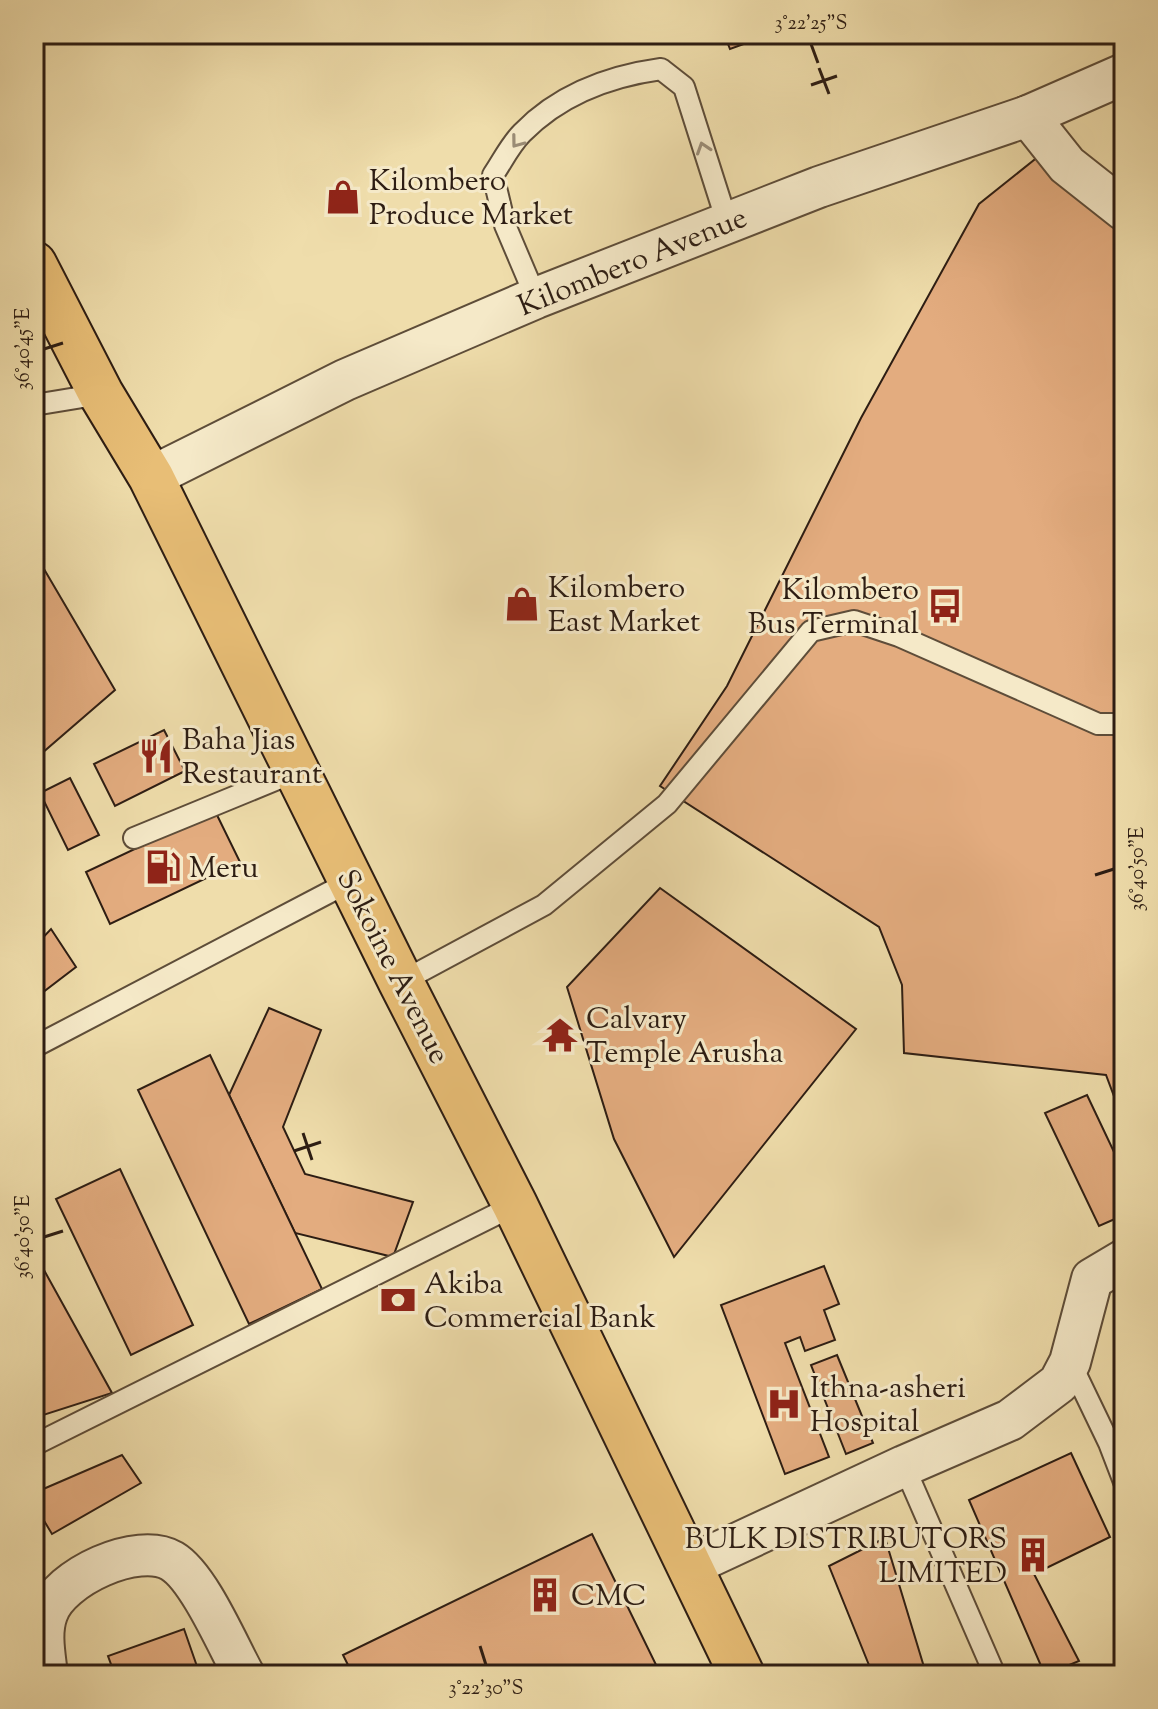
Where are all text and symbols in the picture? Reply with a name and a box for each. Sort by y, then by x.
text: 3°22'25"S [775,10,847,39]
one-way arrow [512,133,526,148]
one-way arrow [697,142,713,156]
place label: Kilombero Produce Market [369,161,573,238]
shop icon: Kilombero Produce Market [324,178,362,216]
street label: Kilombero Avenue [512,198,754,329]
text: 36°40'45"E [10,308,39,390]
place label: Kilombero East Market [548,568,700,645]
place label: Kilombero Bus Terminal [748,570,919,647]
shop icon: Kilombero East Market [503,585,541,623]
bus stop icon: Kilombero Bus Terminal [926,587,964,625]
place label: Baha Jias Restaurant [182,720,322,797]
restaurant icon: Baha Jias Restaurant [137,737,175,775]
text: 36°40'50"E [1124,827,1153,911]
fuel station icon: Meru [144,848,182,886]
place label: Meru [189,848,259,891]
street label: Sokoine Avenue [324,863,459,1072]
place label: Calvary Temple Arusha [586,999,784,1076]
temple icon: Calvary Temple Arusha [541,1016,579,1054]
text: 36°40'50"E [10,1195,39,1279]
place label: Akiba Commercial Bank [424,1264,656,1341]
bank icon: Akiba Commercial Bank [379,1281,417,1319]
place label: Ithna-asheri Hospital [810,1368,966,1445]
hospital icon: Ithna-asheri Hospital [765,1385,803,1423]
place label: BULK DISTRIBUTORS LIMITED [685,1519,1007,1596]
building icon: BULK DISTRIBUTORS LIMITED [1014,1536,1052,1574]
building icon: CMC [526,1576,564,1614]
place label: CMC [571,1576,647,1619]
text: 3°22'30"S [449,1675,523,1704]

